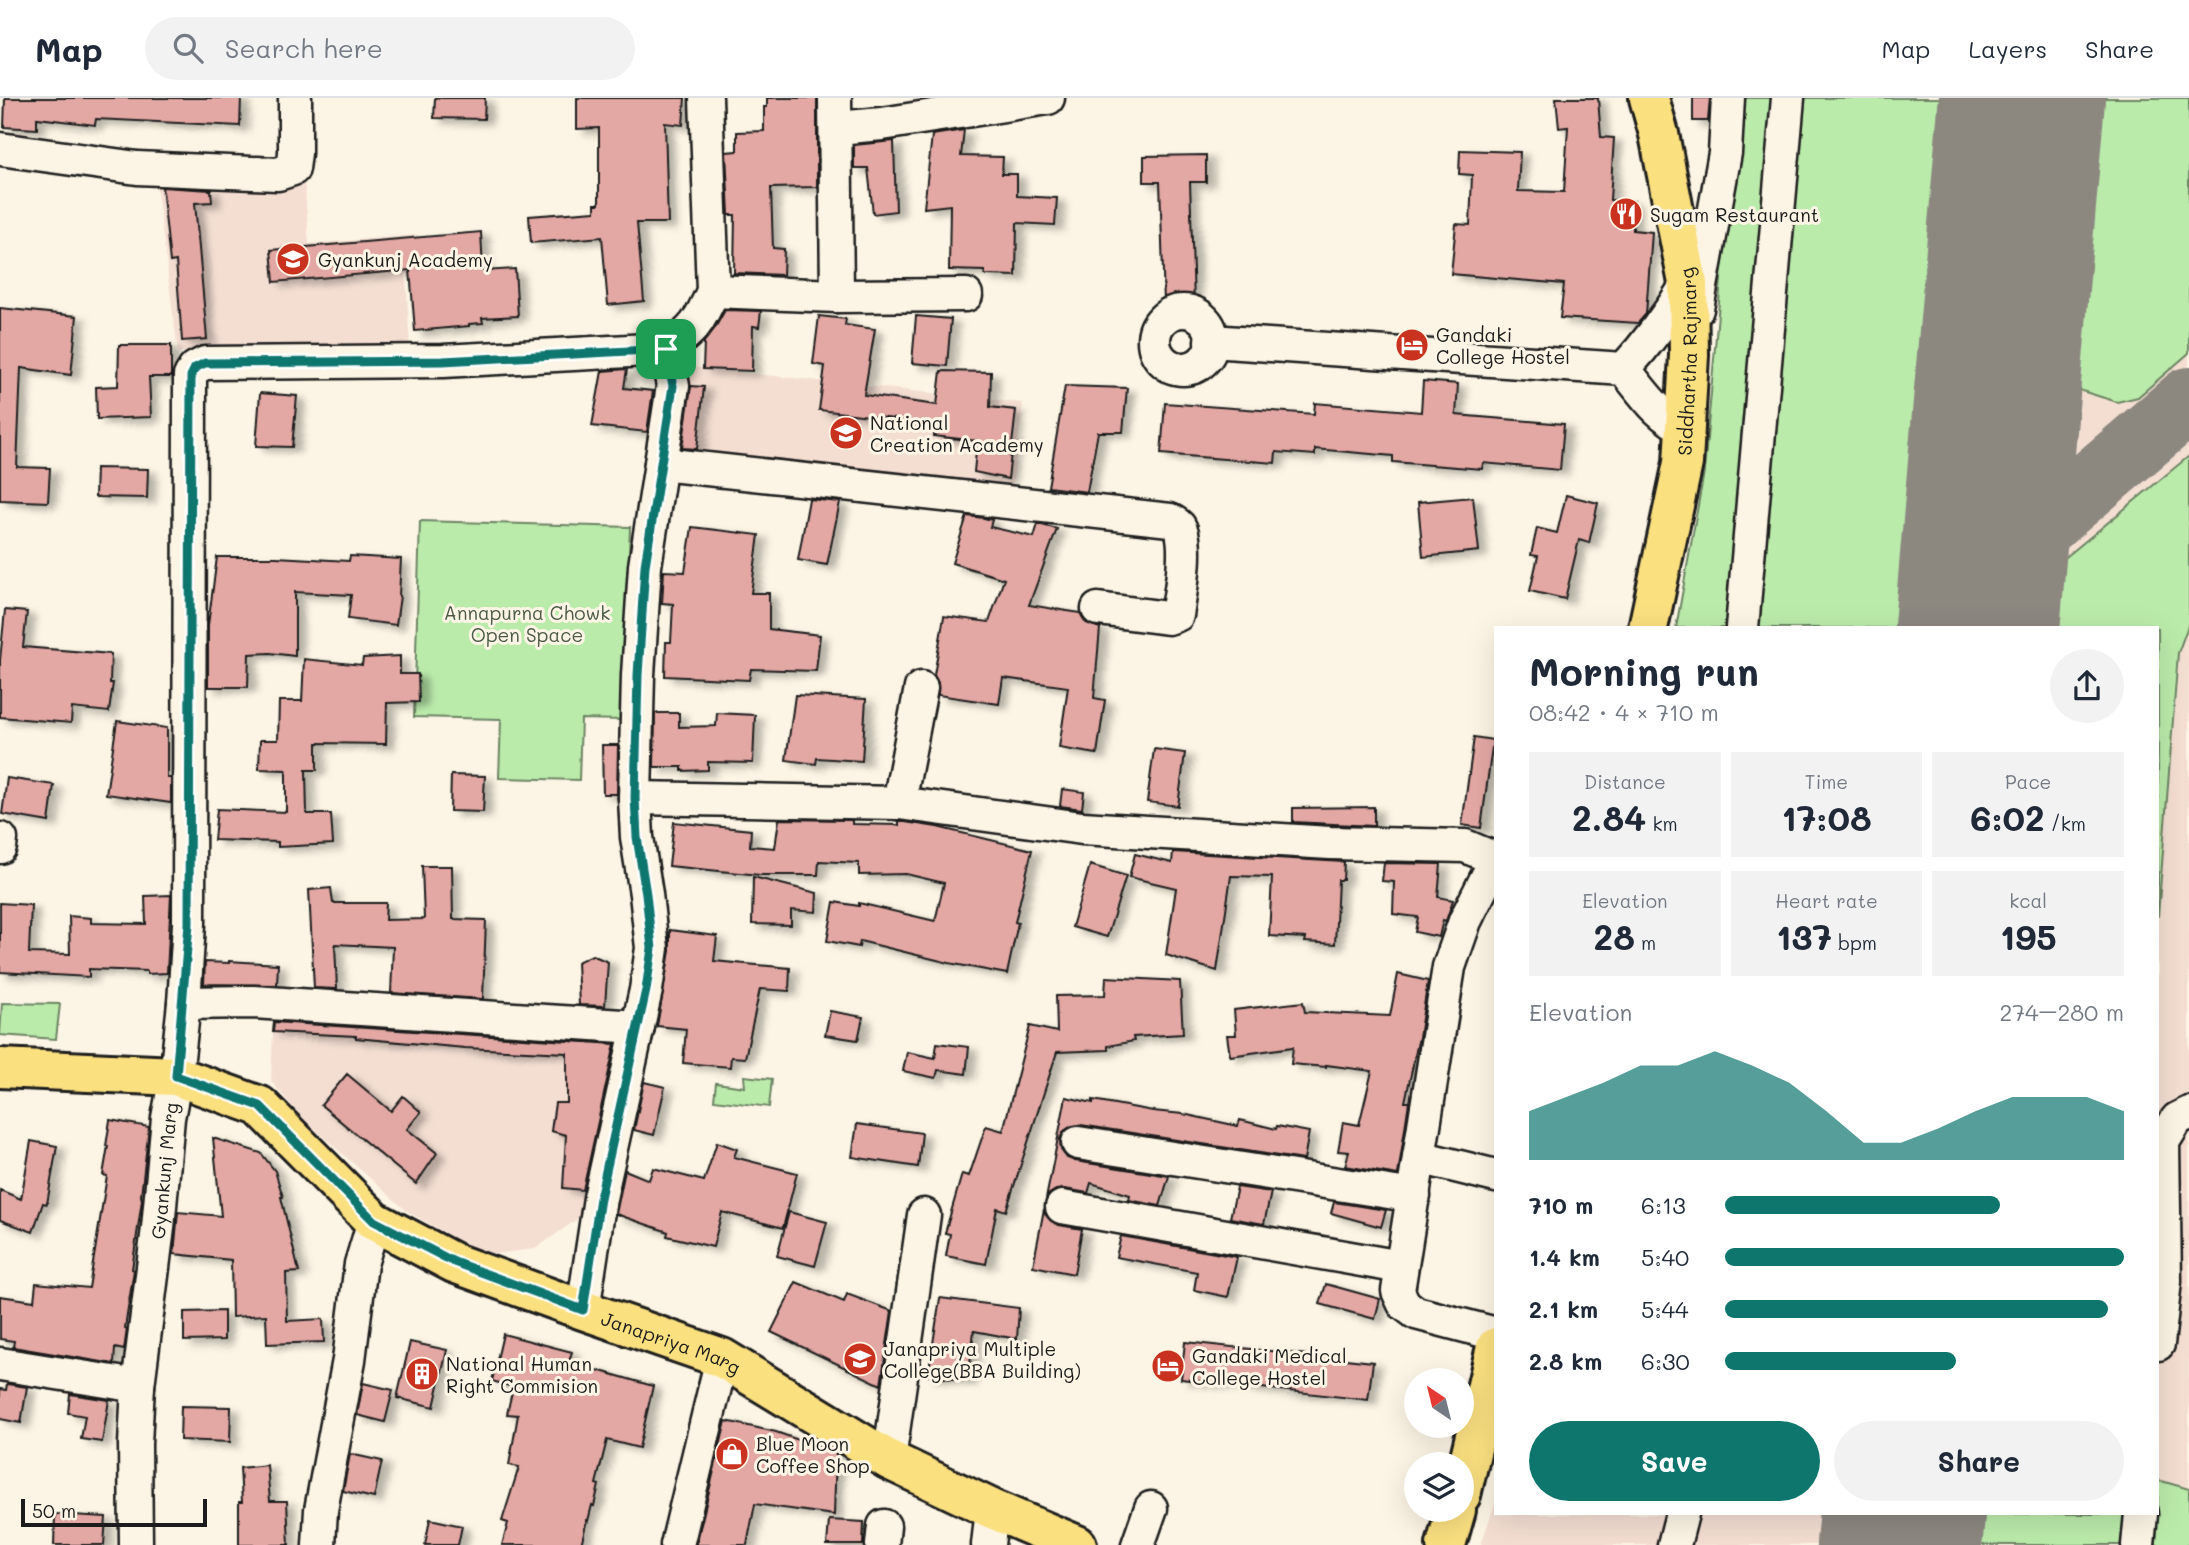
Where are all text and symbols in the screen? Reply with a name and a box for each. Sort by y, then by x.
search box [145,17,635,80]
text: Map [35,27,103,70]
icon: search [169,29,207,67]
text: Search here [225,31,383,65]
text: Map [1882,33,1930,64]
text: Layers [1968,33,2047,64]
text: Share [2085,33,2154,64]
restaurant icon: Sugam Restaurant [1607,195,1645,233]
place label: Sugam Restaurant [1650,202,1819,227]
school or university icon: Gyankunj Academy [274,240,312,278]
place label: Gyankunj Academy [318,247,493,272]
street label: Siddhartha Rajmarg [1671,266,1702,456]
pin [636,319,696,379]
place label: Gandaki College Hostel [1436,322,1570,369]
hotel icon: Gandaki College Hostel [1393,326,1431,364]
icon: arrive [647,330,685,368]
place label: National Creation Academy [870,410,1044,457]
school or university icon: National Creation Academy [827,414,865,452]
park label: Annapurna Chowk Open Space [444,600,610,647]
text: Morning run [1529,646,1759,696]
button: share [2050,649,2124,723]
text: 08:42 · 4 × 710 m [1529,697,1719,727]
text: Distance [1584,769,1666,794]
text: Time [1805,769,1848,794]
text: Pace [2005,769,2051,794]
text: 2.84 [1572,794,1646,840]
text: 17:08 [1781,794,1872,840]
text: 6:02 [1970,794,2045,840]
text: km [1646,811,1678,836]
text: /km [2045,811,2086,836]
text: Elevation [1582,888,1667,913]
text: Heart rate [1775,888,1878,913]
text: kcal [2009,888,2047,913]
text: 28 [1594,913,1635,959]
text: 137 [1776,913,1832,959]
text: 195 [2000,913,2057,959]
text: m [1635,930,1656,955]
text: bpm [1832,930,1877,955]
text: Elevation [1529,997,1632,1027]
text: 274–280 m [1999,997,2124,1027]
street label: Gyankunj Marg [144,1100,183,1241]
text: 710 m [1529,1190,1593,1220]
text: 6:13 [1641,1190,1686,1220]
text: 1.4 km [1529,1242,1600,1272]
text: 5:40 [1641,1242,1689,1272]
text: 2.1 km [1529,1294,1598,1324]
text: 5:44 [1641,1294,1689,1324]
street label: Janapriya Marg [598,1305,746,1379]
place label: Janapriya Multiple College(BBA Building) [884,1336,1081,1383]
school or university icon: Janapriya Multiple College(BBA Building) [841,1340,879,1378]
place label: Gandaki Medical College Hostel [1192,1343,1347,1390]
text: 2.8 km [1529,1346,1602,1376]
text: 6:30 [1641,1346,1690,1376]
hotel icon: Gandaki Medical College Hostel [1149,1347,1187,1385]
place label: National Human Right Commision [446,1351,598,1398]
building icon: National Human Right Commision [403,1355,441,1393]
north arrow [1404,1368,1474,1438]
map controls [1404,1368,1474,1522]
button: Save [1529,1421,1820,1501]
button: Share [1834,1421,2124,1501]
place label: Blue Moon Coffee Shop [756,1431,870,1478]
shop icon: Blue Moon Coffee Shop [713,1435,751,1473]
button: layers [1404,1452,1474,1522]
scale bar [21,1496,206,1528]
text: 50 m [32,1498,76,1523]

